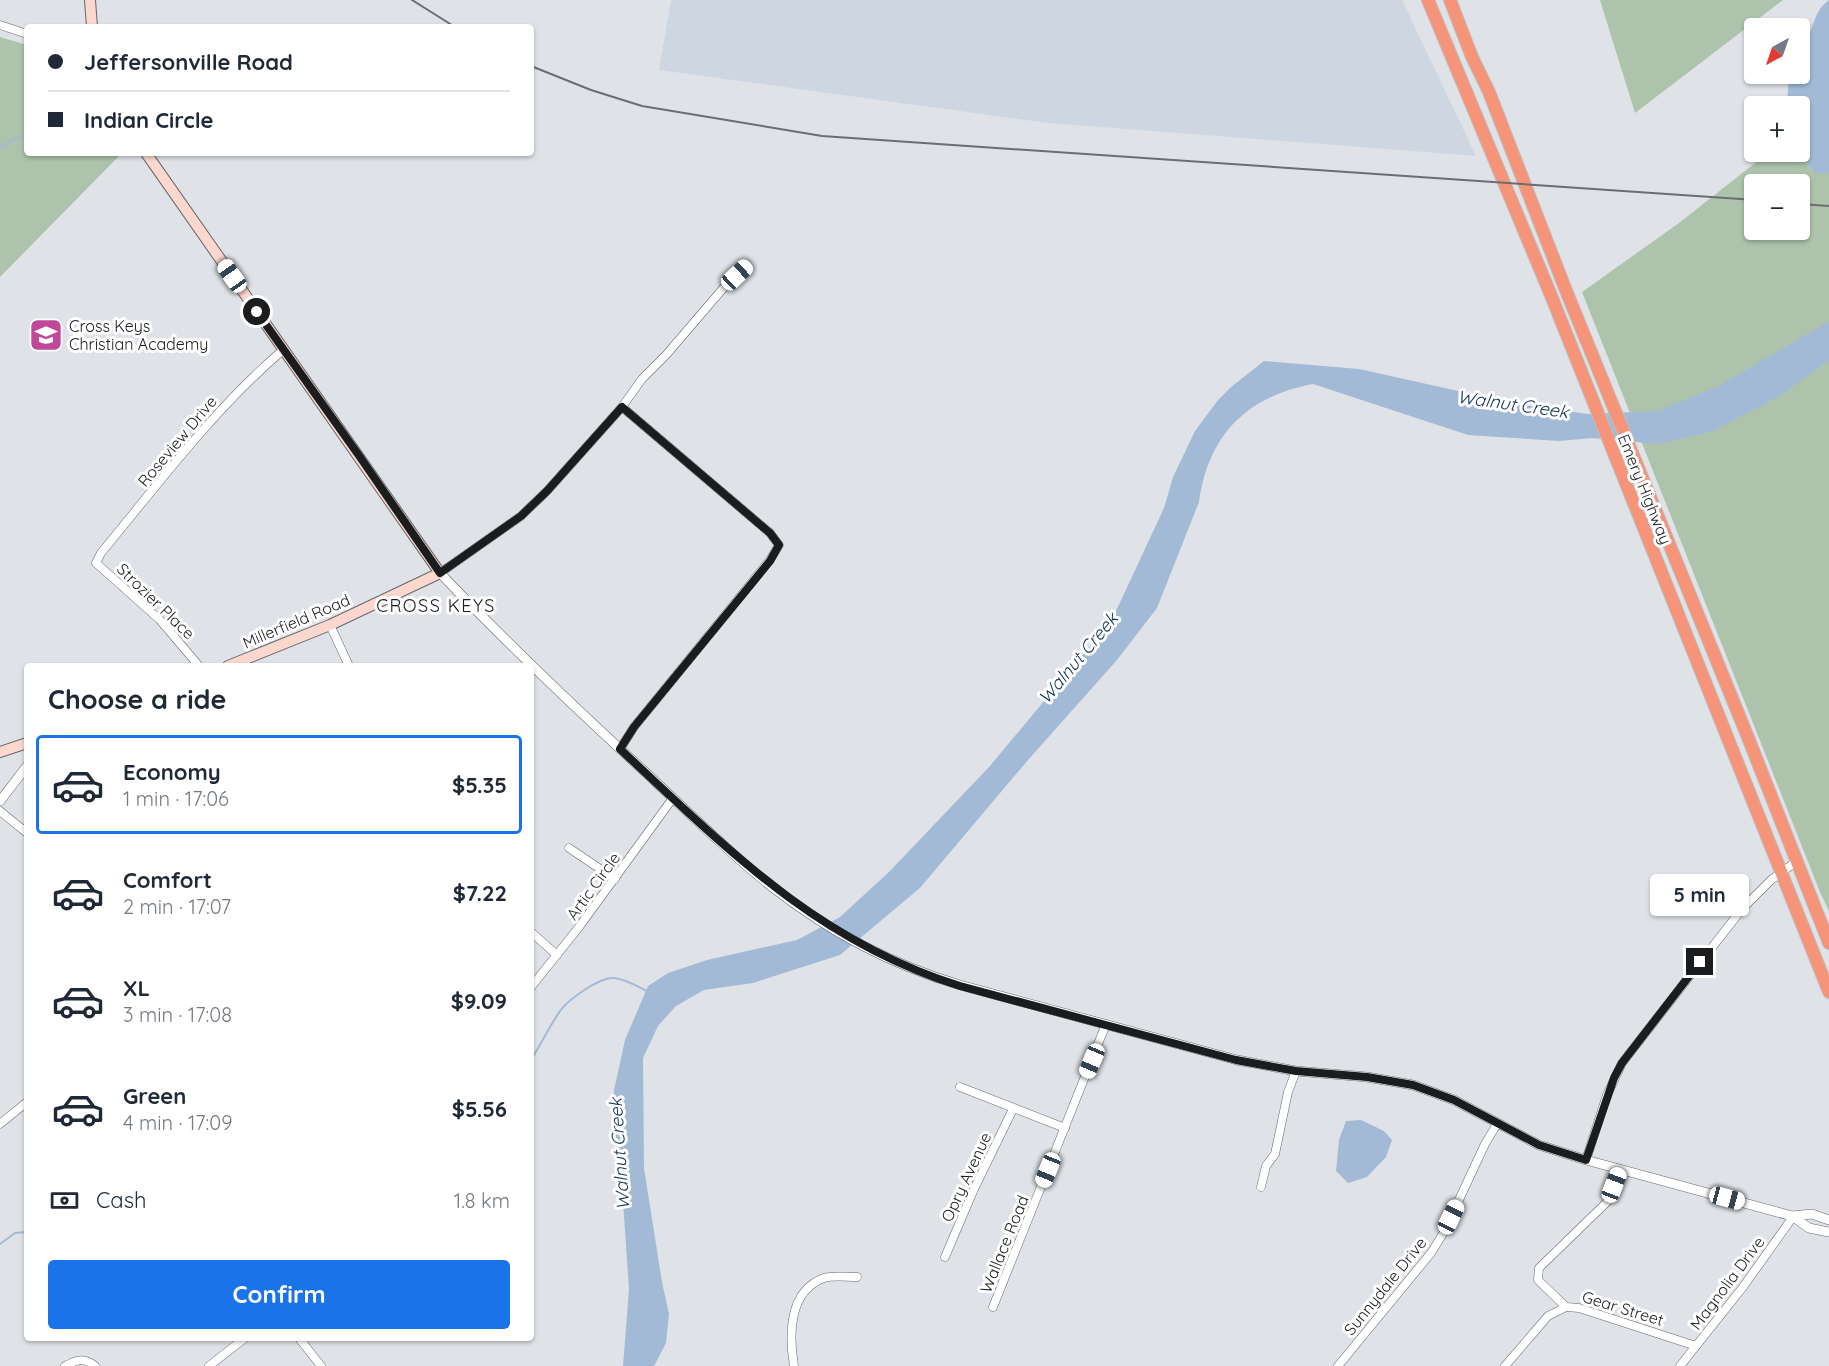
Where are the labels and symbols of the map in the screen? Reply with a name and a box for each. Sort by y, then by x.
north arrow [1744,18,1810,84]
car [214,256,250,296]
car [718,256,756,294]
route start [243,298,270,325]
place label: Cross Keys Christian Academy [69,316,208,354]
school or university icon: Cross Keys Christian Academy [28,317,64,353]
water label: Walnut Creek [1456,385,1572,423]
street label: Roseview Drive [133,391,221,491]
street label: Emery Highway [1614,431,1676,547]
street label: Strozier Place [113,559,199,643]
street label: Millerfield Road [239,589,353,653]
district label: CROSS KEYS [376,594,496,617]
water label: Walnut Creek [1033,607,1124,708]
street label: Artic Circle [562,848,624,924]
callout: 5 min [1650,875,1750,917]
route end [1686,948,1713,975]
car [1077,1041,1107,1081]
water label: Walnut Creek [604,1096,634,1211]
street label: Opry Avenue [937,1129,995,1225]
car [1033,1150,1063,1190]
car [1599,1165,1629,1205]
car [1707,1185,1747,1211]
street label: Wallace Road [975,1192,1033,1296]
car [1435,1197,1467,1237]
street label: Magnolia Drive [1685,1232,1769,1334]
street label: Sunnydale Drive [1339,1233,1431,1339]
street label: Gear Street [1580,1286,1666,1330]

